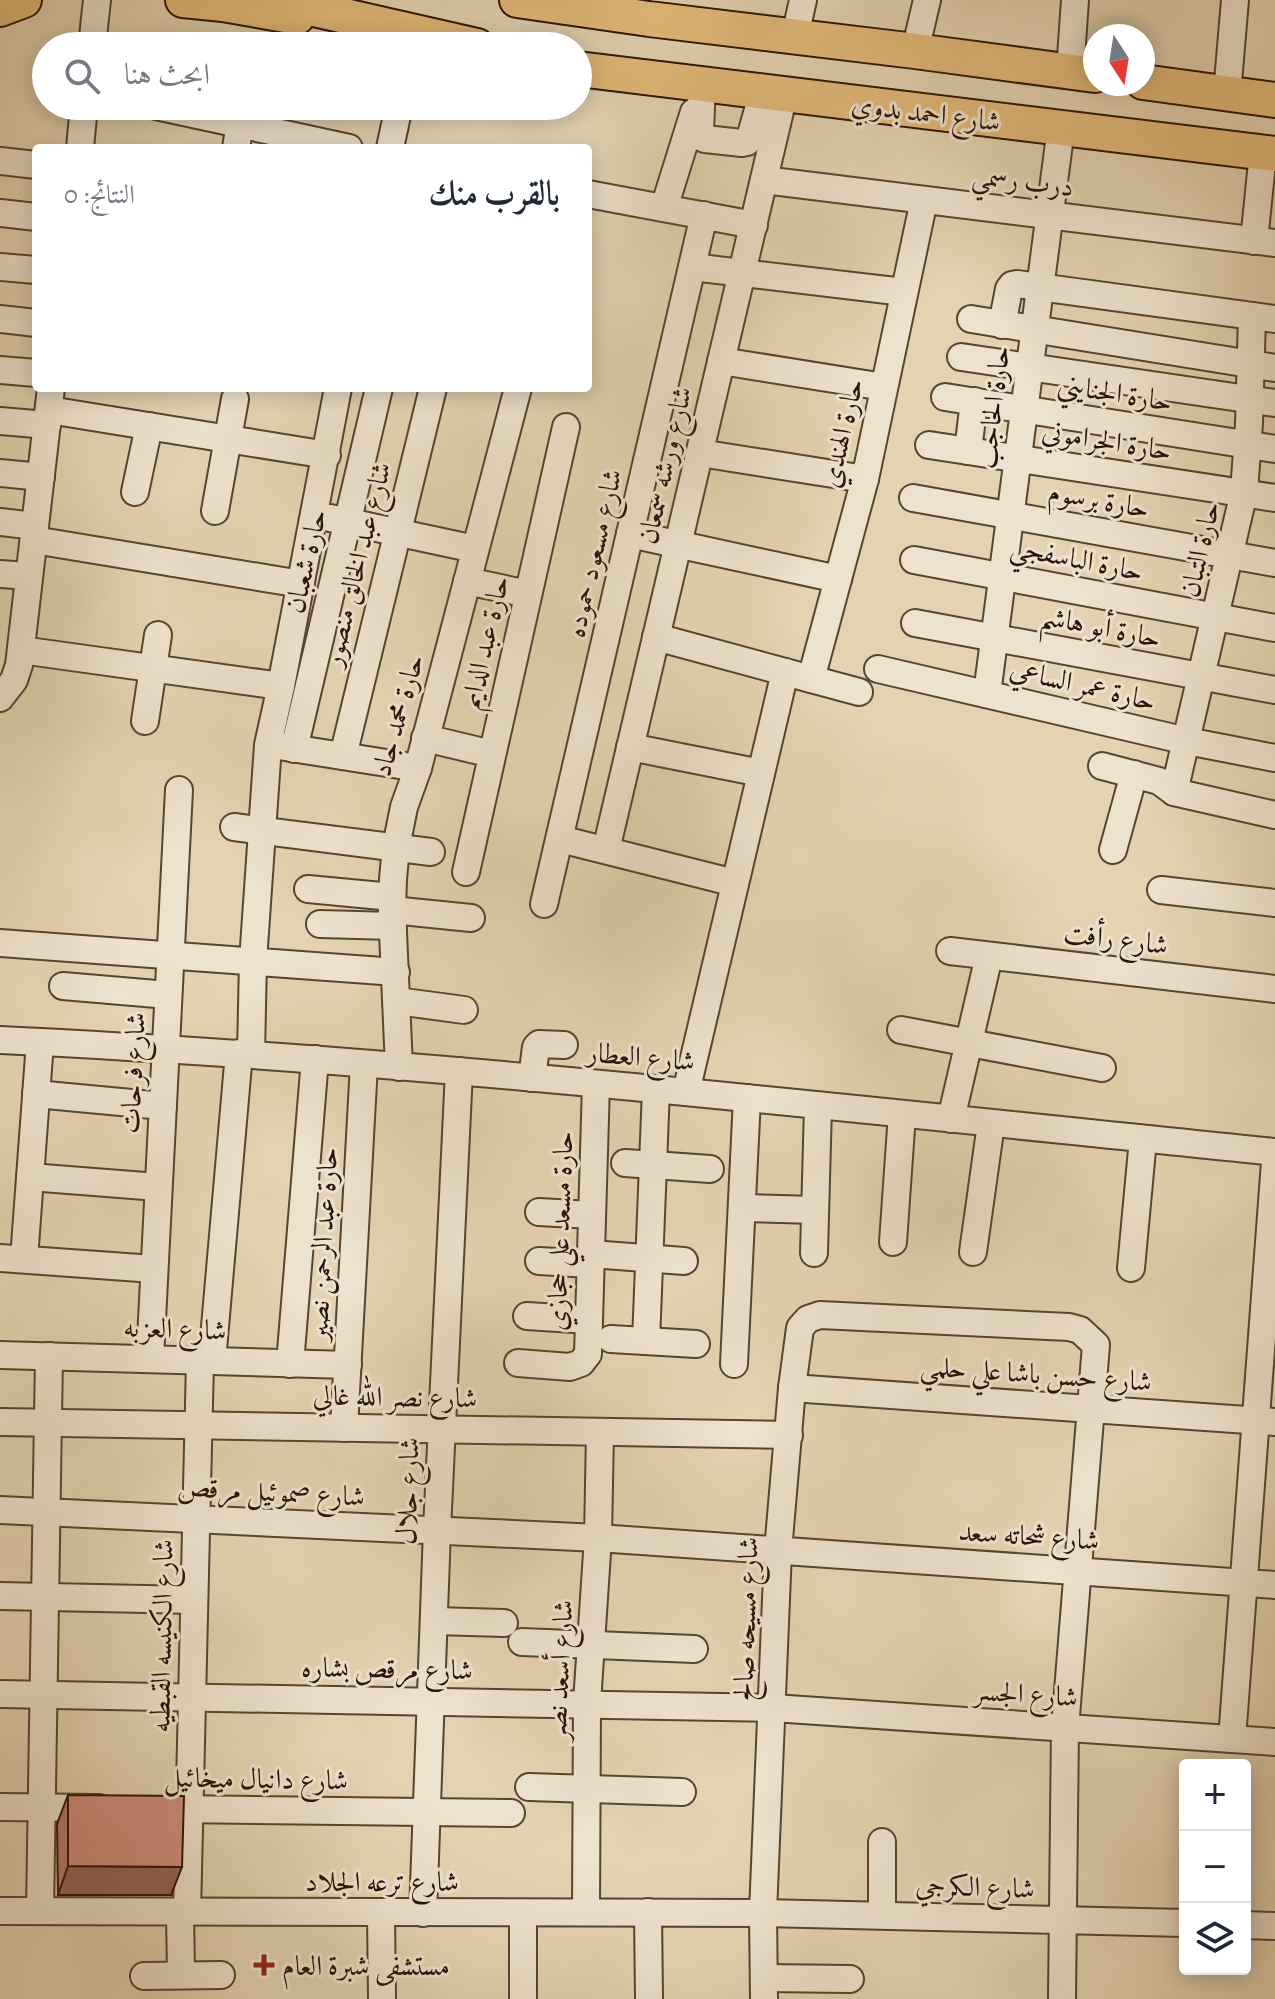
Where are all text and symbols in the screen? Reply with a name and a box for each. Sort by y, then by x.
north arrow [1083,24,1155,96]
search box [32,32,592,120]
icon: search [60,54,104,98]
text: ابحث هنا [124,54,210,94]
street label: شارع احمد بدوي [849,85,1003,145]
street label: درب رسمي [969,156,1076,213]
text: بالقرب منك [428,169,560,216]
text: النتائج: 0 [64,177,135,212]
street label: حارة الحاجب [967,343,1019,471]
street label: حارة الجنايني [1054,365,1175,426]
street label: حارة الهندي [811,375,876,492]
street label: شارع ورشه سمعان [628,383,705,549]
street label: حارة الجراموني [1039,412,1174,473]
street label: شارع عبد الخالق منصور [312,458,405,674]
street label: شارع مسعود حموده [556,465,636,642]
street label: حارة برسوم [1044,472,1152,532]
street label: حارة التبان [1170,497,1229,601]
street label: حارة شعبان [276,505,336,617]
street label: حارة الباسفجي [1006,527,1147,597]
street label: حارة عبد الدايم [451,572,524,714]
street label: حارة أبو هاشم [1036,596,1165,665]
street label: حارة محمد جاد [362,650,434,781]
street label: حارة عمر الساعي [1005,650,1159,723]
street label: شارع رأفت [1061,913,1170,968]
street label: شارع فرحات [111,1011,159,1135]
street label: شارع العطار [582,1033,697,1085]
street label: حارة مسعد علي حجازي [538,1130,589,1332]
street label: حارة عبد الرحمن نصير [299,1146,347,1345]
street label: شارع العزبه [123,1308,227,1354]
street label: شارع حسن باشا علي حلمي [918,1347,1153,1408]
street label: شارع نصر الله غالي [312,1374,478,1421]
street label: شارع جلال [387,1437,433,1545]
street label: شارع صموئيل مرقص [176,1468,366,1520]
street label: شارع شحاته سعد [957,1512,1101,1564]
street label: شارع مسيحه صالح [724,1536,773,1702]
street label: شارع الكنيسه القبطيه [141,1539,187,1733]
street label: شارع أسعد نصر [536,1599,587,1744]
street label: شارع مرقص بشاره [301,1649,473,1693]
street label: شارع الجسر [969,1671,1079,1721]
street label: شارع دانيال ميخائيل [163,1758,348,1804]
map controls [1179,1759,1251,1975]
button: + [1179,1759,1251,1831]
button: − [1179,1831,1251,1903]
street label: شارع ترعه الجلاد [305,1863,459,1905]
street label: شارع الكرجي [914,1866,1035,1912]
button: layers [1179,1903,1251,1975]
place label: مستشفى شبرة العام [282,1947,450,1990]
marker: مستشفى شبرة العام [253,1954,275,1976]

